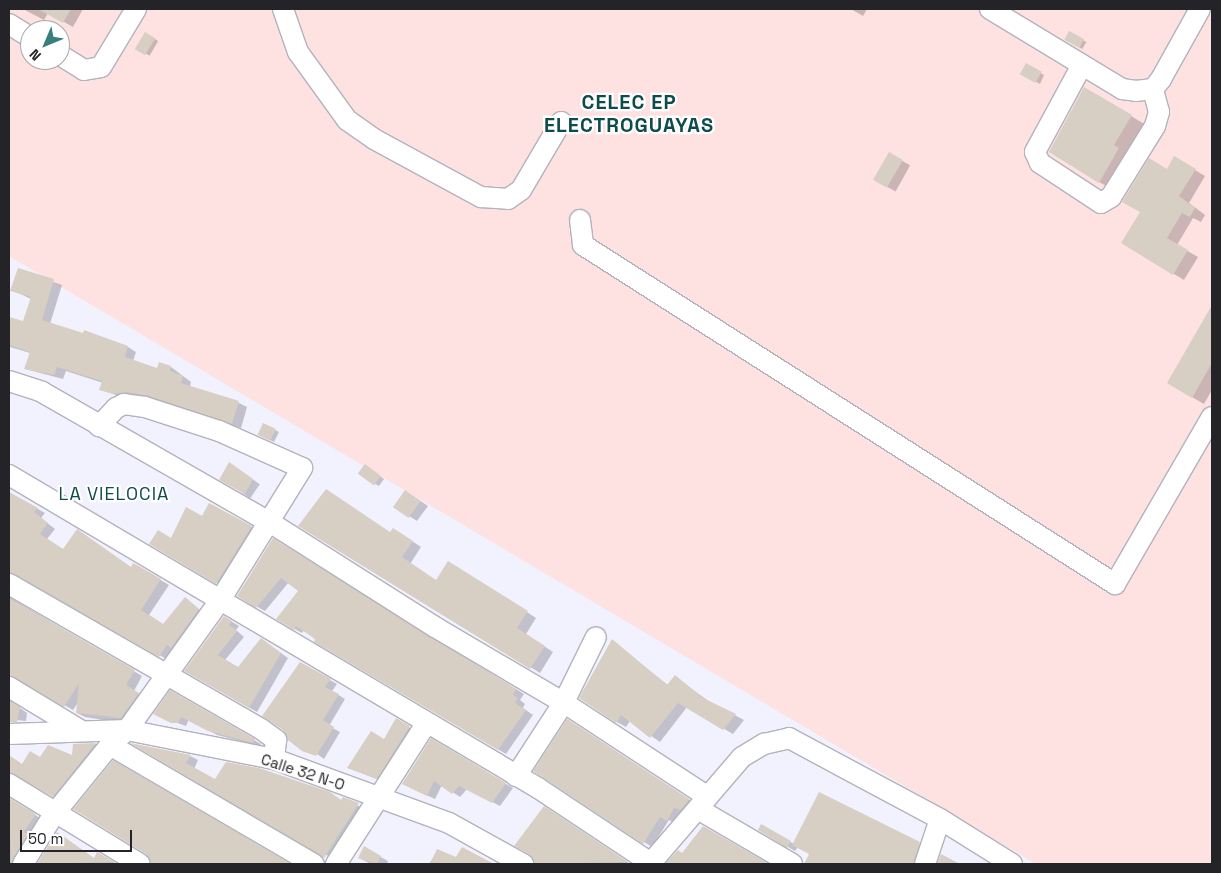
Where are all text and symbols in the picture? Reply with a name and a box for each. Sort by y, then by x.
north arrow [20,20,70,70]
text: N [25,45,45,65]
district label: CELEC EP ELECTROGUAYAS [542,90,716,137]
district label: LA VIELOCIA [57,483,171,505]
street label: Calle 32 N-O [259,750,347,794]
scale bar [22,820,135,852]
text: 50 m [28,829,63,848]

